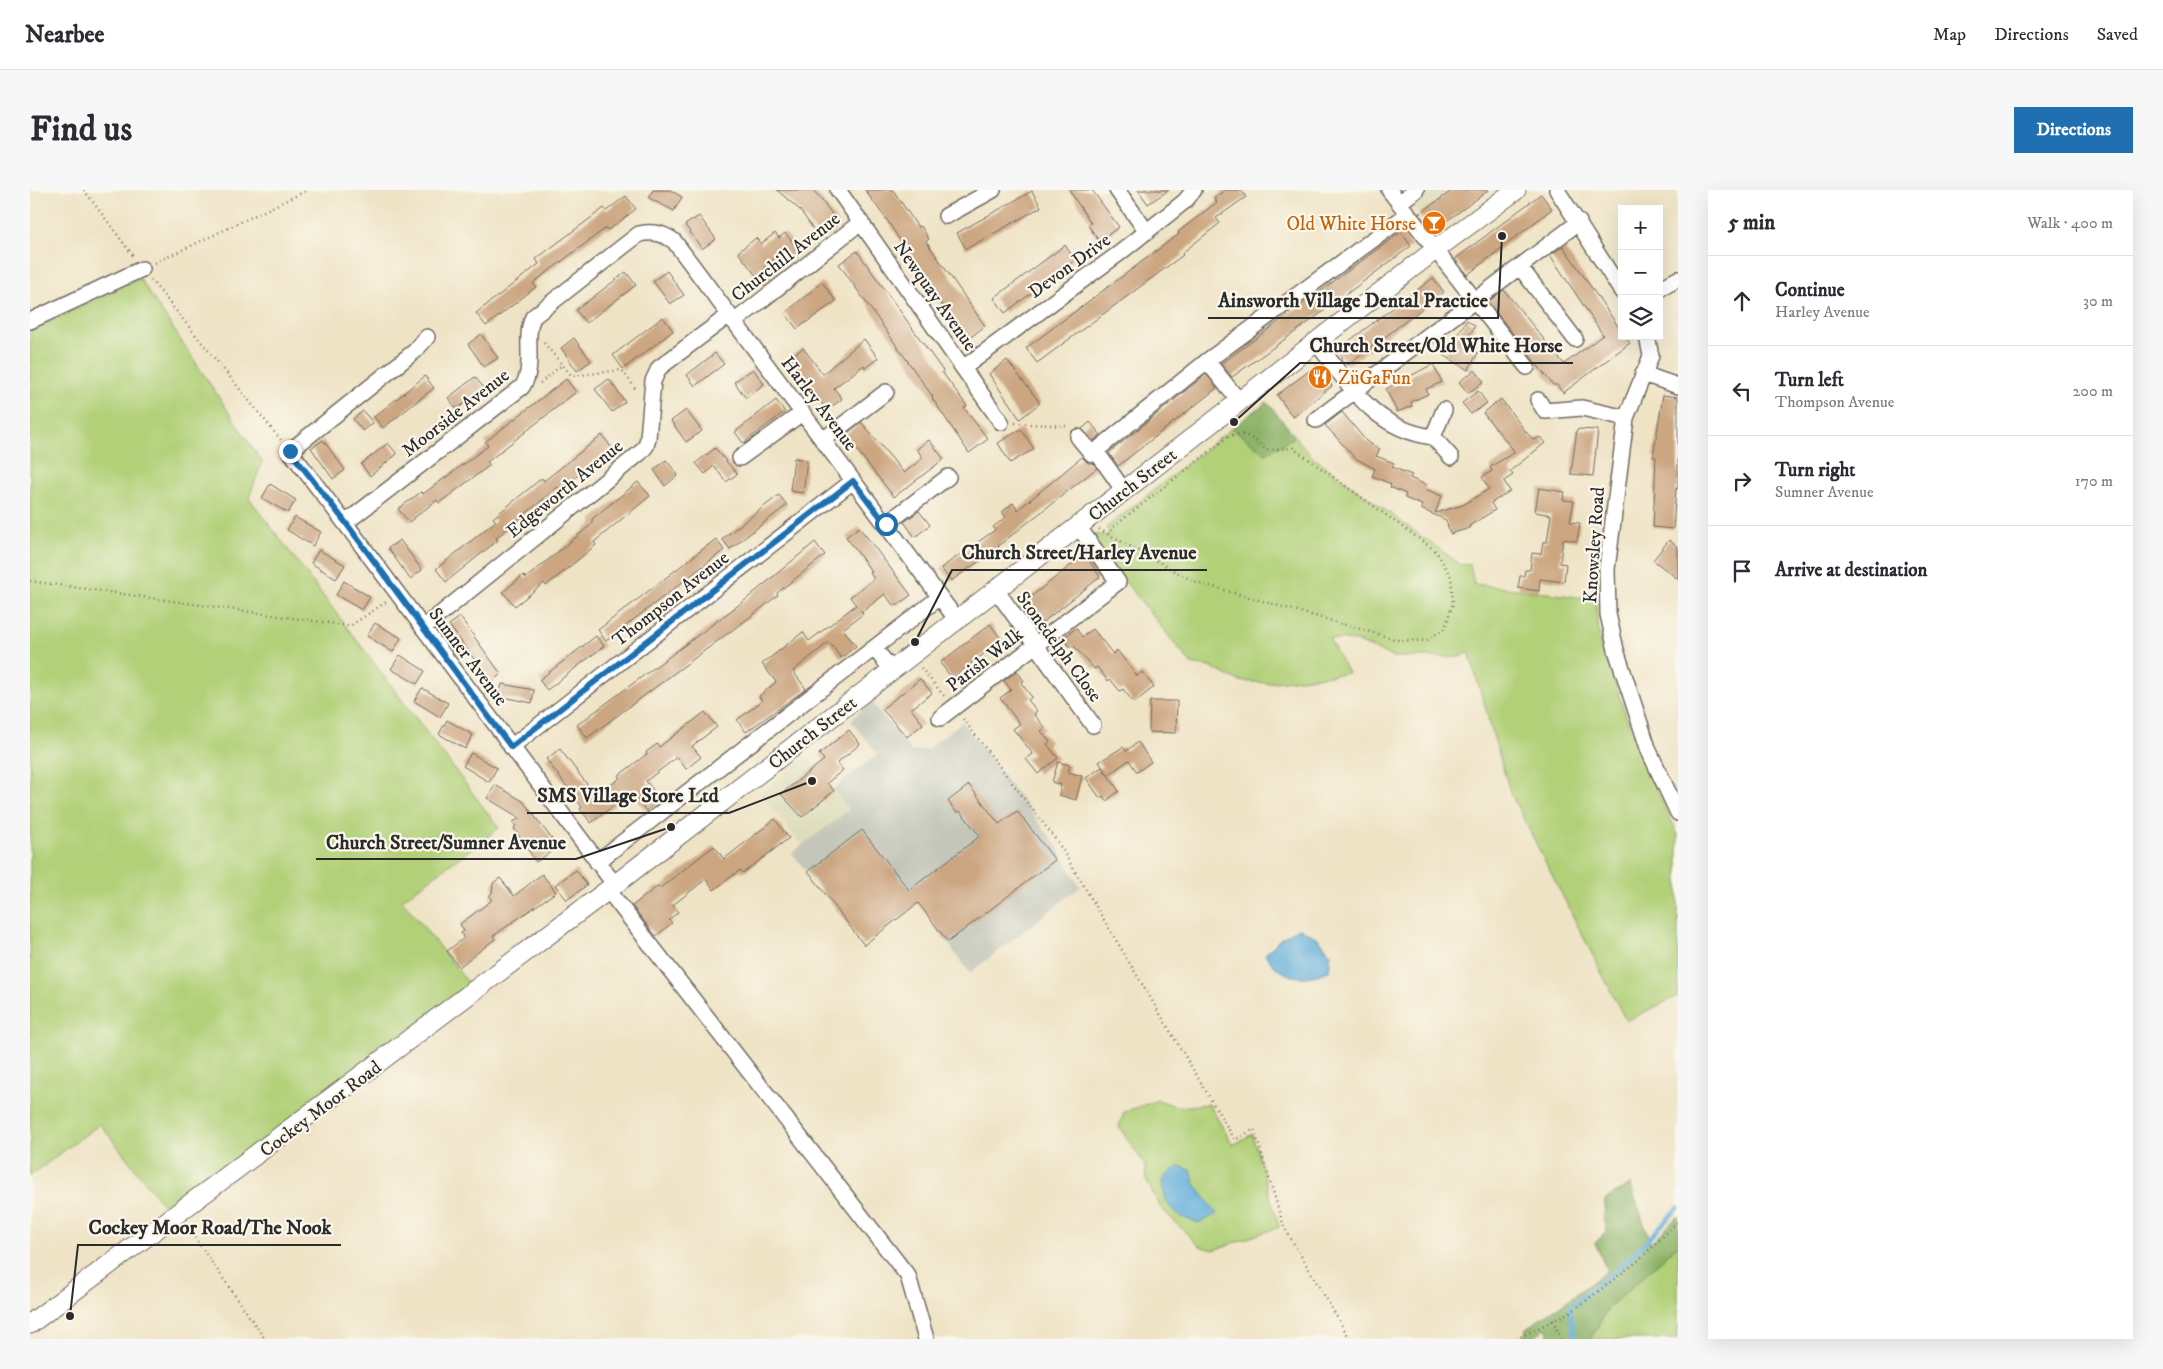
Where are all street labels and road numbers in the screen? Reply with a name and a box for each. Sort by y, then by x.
street label: Churchill Avenue [727,207,845,307]
street label: Devon Drive [1024,229,1116,304]
street label: Newquay Avenue [887,236,981,356]
street label: Harley Avenue [776,352,862,456]
street label: Moorside Avenue [398,364,514,462]
street label: Edgeworth Avenue [502,435,628,543]
street label: Church Street [1084,444,1182,527]
street label: Knowsley Road [1579,485,1610,604]
street label: Thompson Avenue [608,546,734,652]
street label: Stonedelph Close [1011,587,1107,707]
street label: Sumner Avenue [423,603,512,711]
street label: Parish Walk [942,623,1028,697]
street label: Church Street [764,692,862,775]
street label: Cockey Moor Road [256,1056,387,1162]

